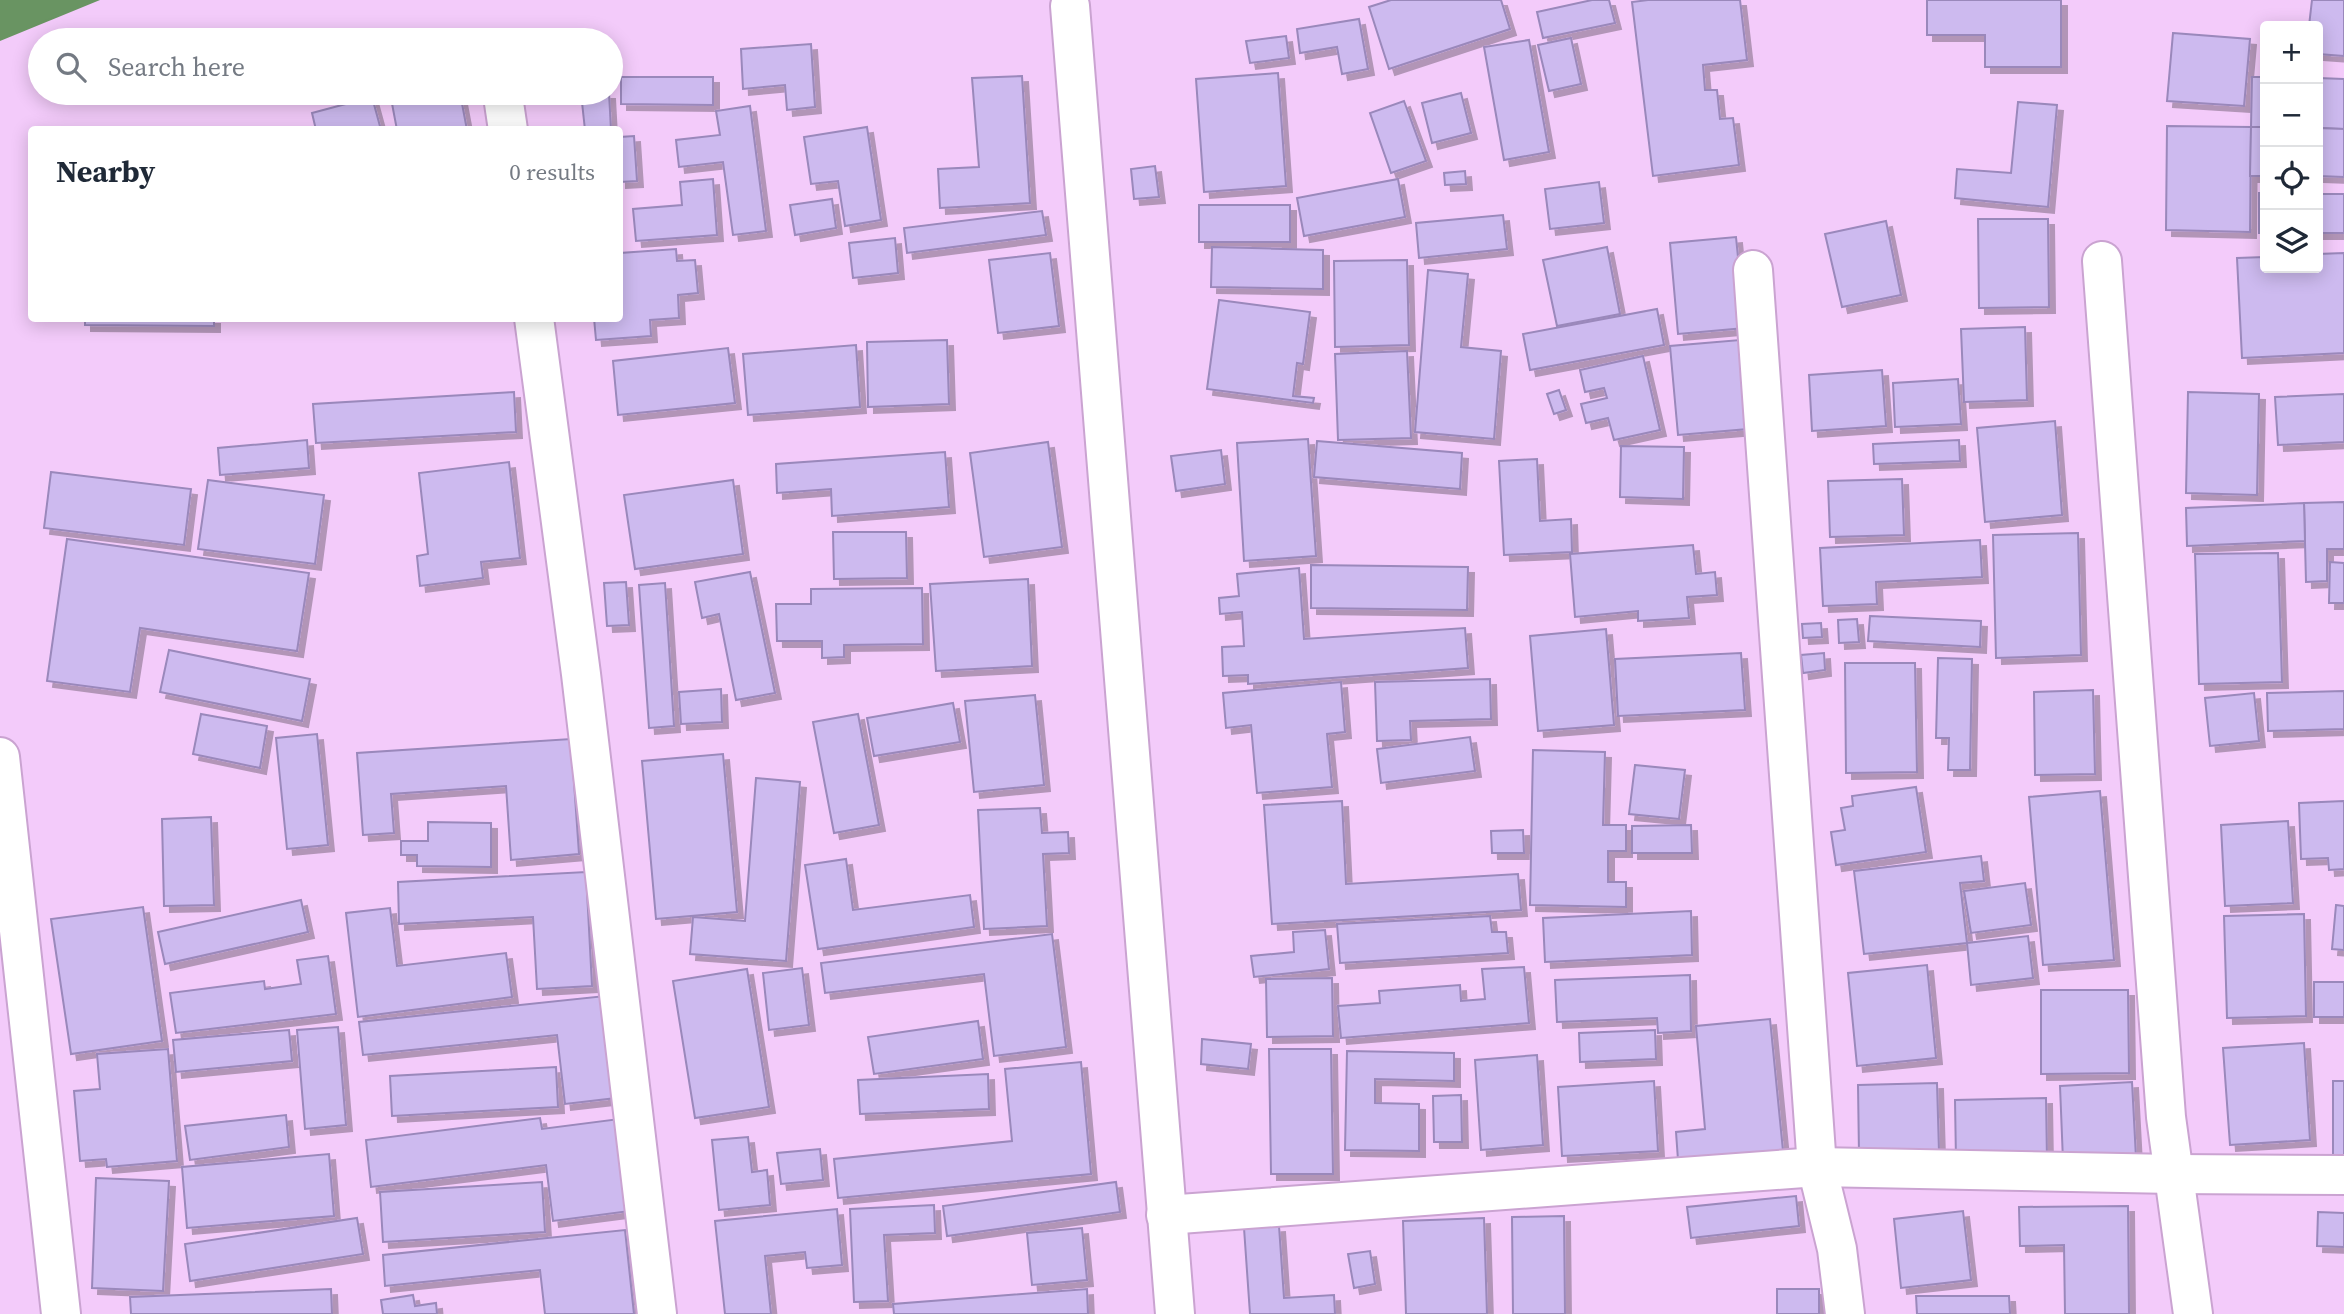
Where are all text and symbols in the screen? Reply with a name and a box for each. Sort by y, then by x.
map controls [2260,21,2323,273]
button: + [2260,21,2323,84]
search box [28,28,623,105]
icon: search [52,48,90,86]
text: Search here [108,49,245,85]
button: − [2260,84,2323,147]
button: locate [2260,147,2323,210]
text: Nearby [56,151,155,192]
text: 0 results [509,156,595,188]
button: layers [2260,210,2323,273]

